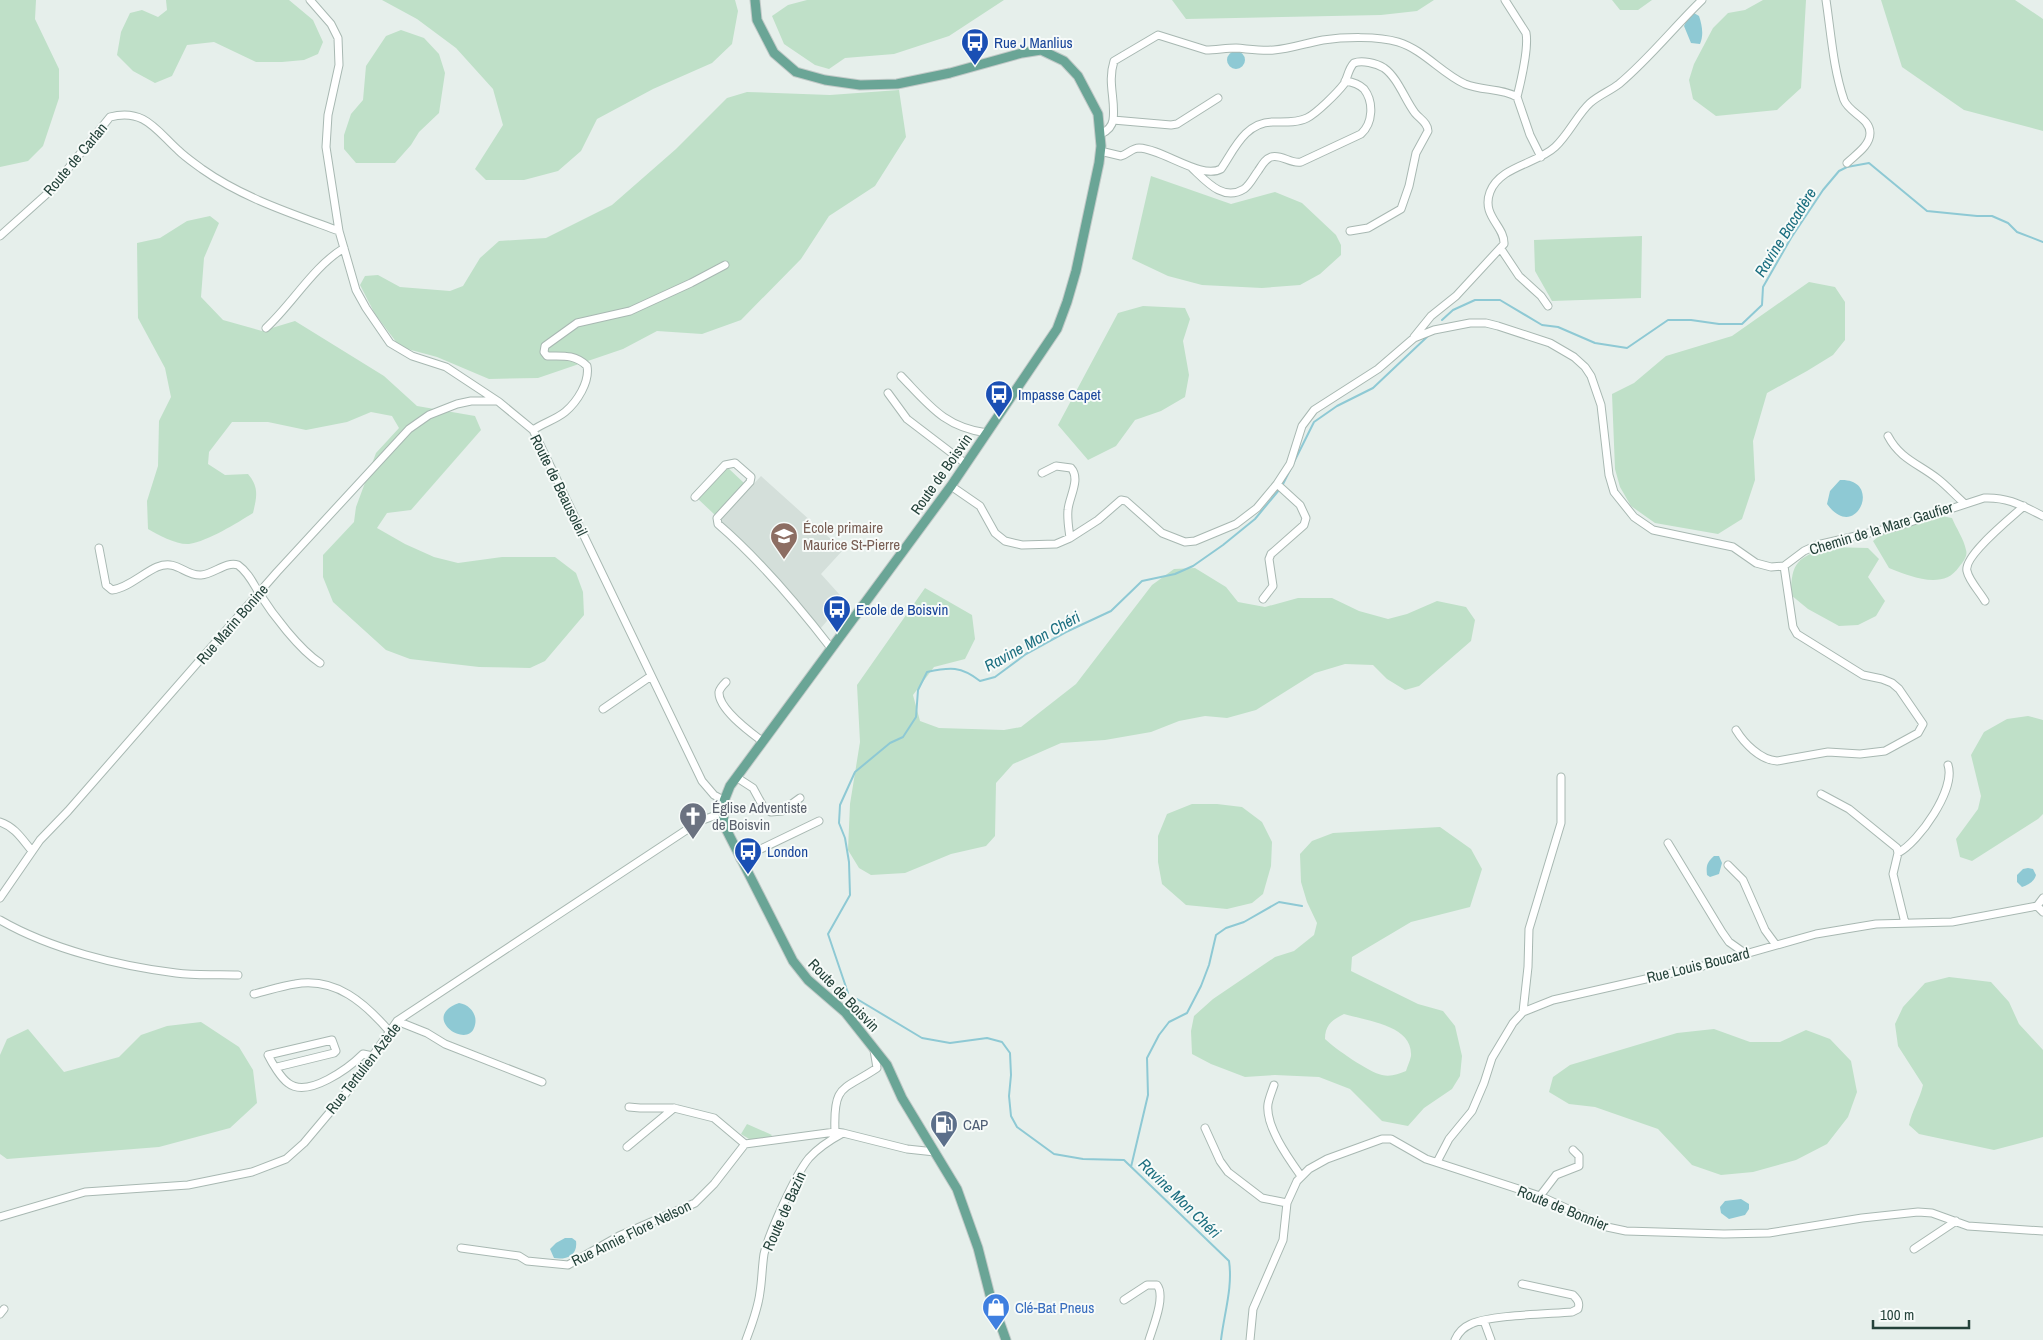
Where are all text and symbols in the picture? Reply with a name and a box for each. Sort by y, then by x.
bus stop icon: Rue J Manlius [960,27,990,66]
place label: Rue J Manlius [994,32,1073,53]
street label: Route de Carlan [38,118,112,200]
water label: Ravine Bacadère [1749,183,1821,281]
bus stop icon: Impasse Capet [984,379,1014,418]
place label: Impasse Capet [1018,384,1101,405]
street label: Route de Boisvin [905,429,977,519]
street label: Route de Beausoleil [525,431,593,539]
street label: Chemin de la Mare Gaufier [1807,496,1955,560]
place label: École primaire Maurice St-Pierre [803,517,900,555]
school or university icon: École primaire Maurice St-Pierre [769,521,799,560]
street label: Rue Marin Bonine [191,579,273,669]
bus stop icon: Ecole de Boisvin [822,594,852,633]
place label: Ecole de Boisvin [856,599,948,620]
water label: Ravine Mon Chéri [980,605,1084,676]
place label: Église Adventiste de Boisvin [712,797,807,835]
church icon: Église Adventiste de Boisvin [678,801,708,840]
bus stop icon: London [733,836,763,875]
place label: London [767,841,808,862]
street label: Rue Louis Boucard [1644,942,1752,988]
street label: Route de Boisvin [804,954,884,1036]
street label: Rue Tertulien Azède [321,1018,405,1118]
fuel station icon: CAP [929,1109,959,1148]
place label: CAP [963,1114,988,1135]
water label: Ravine Mon Chéri [1134,1153,1226,1243]
street label: Route de Bazin [757,1168,811,1254]
street label: Route de Bonnier [1514,1180,1612,1236]
street label: Rue Annie Flore Nelson [568,1195,694,1271]
shop icon: Clé-Bat Pneus [981,1292,1011,1331]
place label: Clé-Bat Pneus [1015,1297,1094,1318]
scale bar [1873,1298,1969,1330]
text: 100 m [1880,1304,1914,1325]

